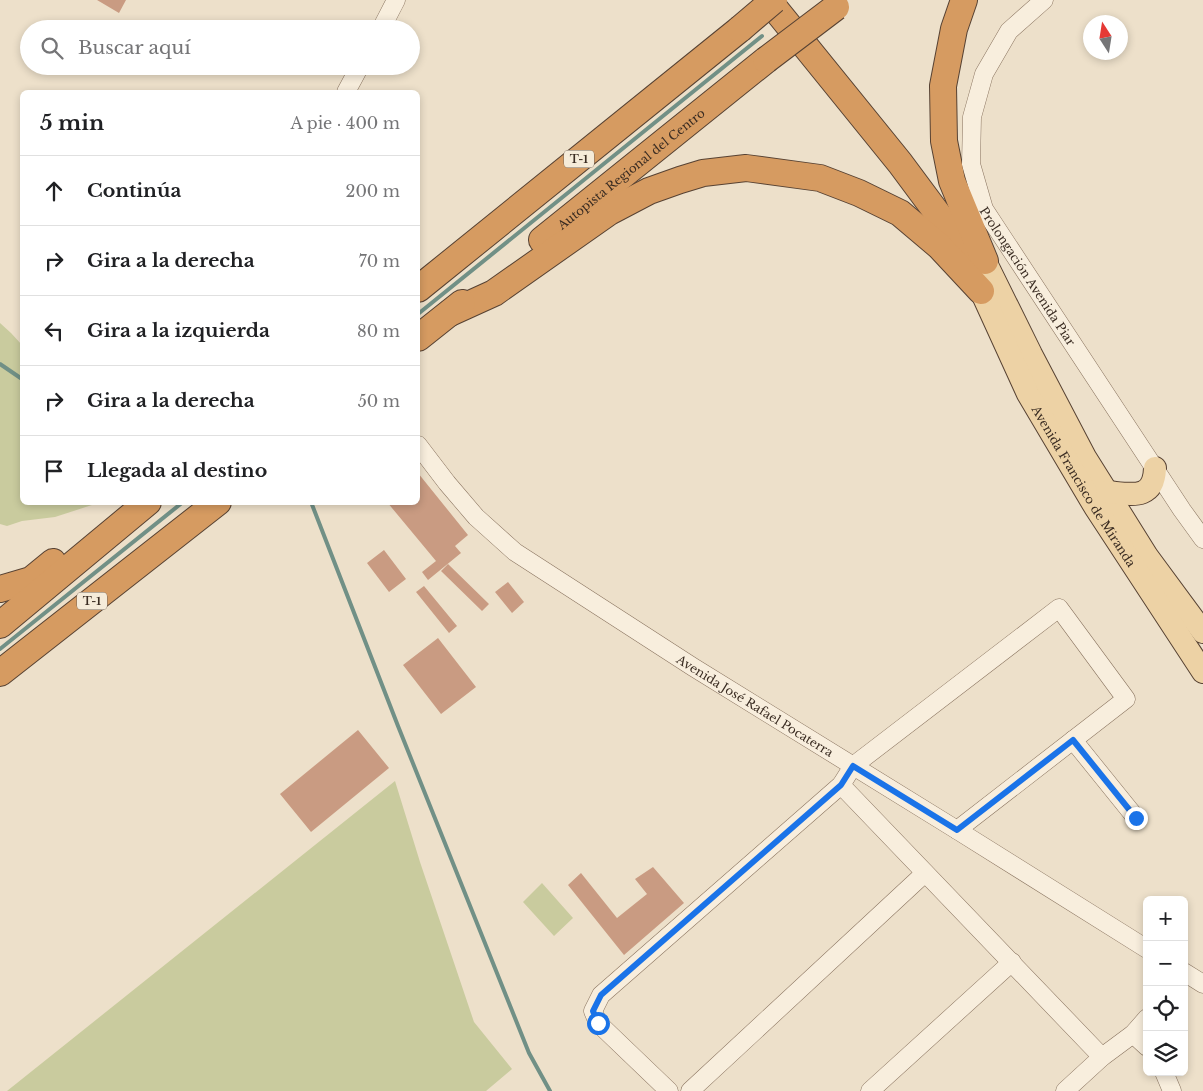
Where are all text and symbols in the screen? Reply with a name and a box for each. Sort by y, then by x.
north arrow [1083,15,1128,60]
search box [20,20,420,75]
icon: search [38,34,66,62]
text: Buscar aquí [78,36,191,59]
street label: Autopista Regional del Centro [553,105,708,233]
text: 5 min [40,110,104,136]
text: A pie · 400 m [291,113,400,133]
road number: T-1 [564,150,594,168]
icon: ahead [40,177,68,205]
text: Continúa [87,179,181,202]
text: 200 m [346,181,400,201]
street label: Prolongación Avenida Piar [977,204,1079,348]
icon: right [40,247,68,275]
text: Gira a la derecha [87,249,255,272]
text: 70 m [359,251,400,271]
icon: left [40,317,68,345]
text: Gira a la izquierda [87,319,270,342]
text: 80 m [357,321,400,341]
icon: right [40,387,68,415]
text: Gira a la derecha [87,389,255,412]
text: 50 m [358,391,400,411]
street label: Avenida Francisco de Miranda [1028,402,1140,570]
icon: arrive [40,457,68,485]
text: Llegada al destino [87,459,267,482]
road number: T-1 [77,592,107,610]
street label: Avenida José Rafael Pocaterra [673,651,837,760]
route end [1125,807,1148,830]
map controls [1143,896,1188,1076]
button: + [1143,896,1188,941]
button: − [1143,941,1188,986]
button: locate [1143,986,1188,1031]
route start [587,1012,610,1035]
button: layers [1143,1031,1188,1076]

